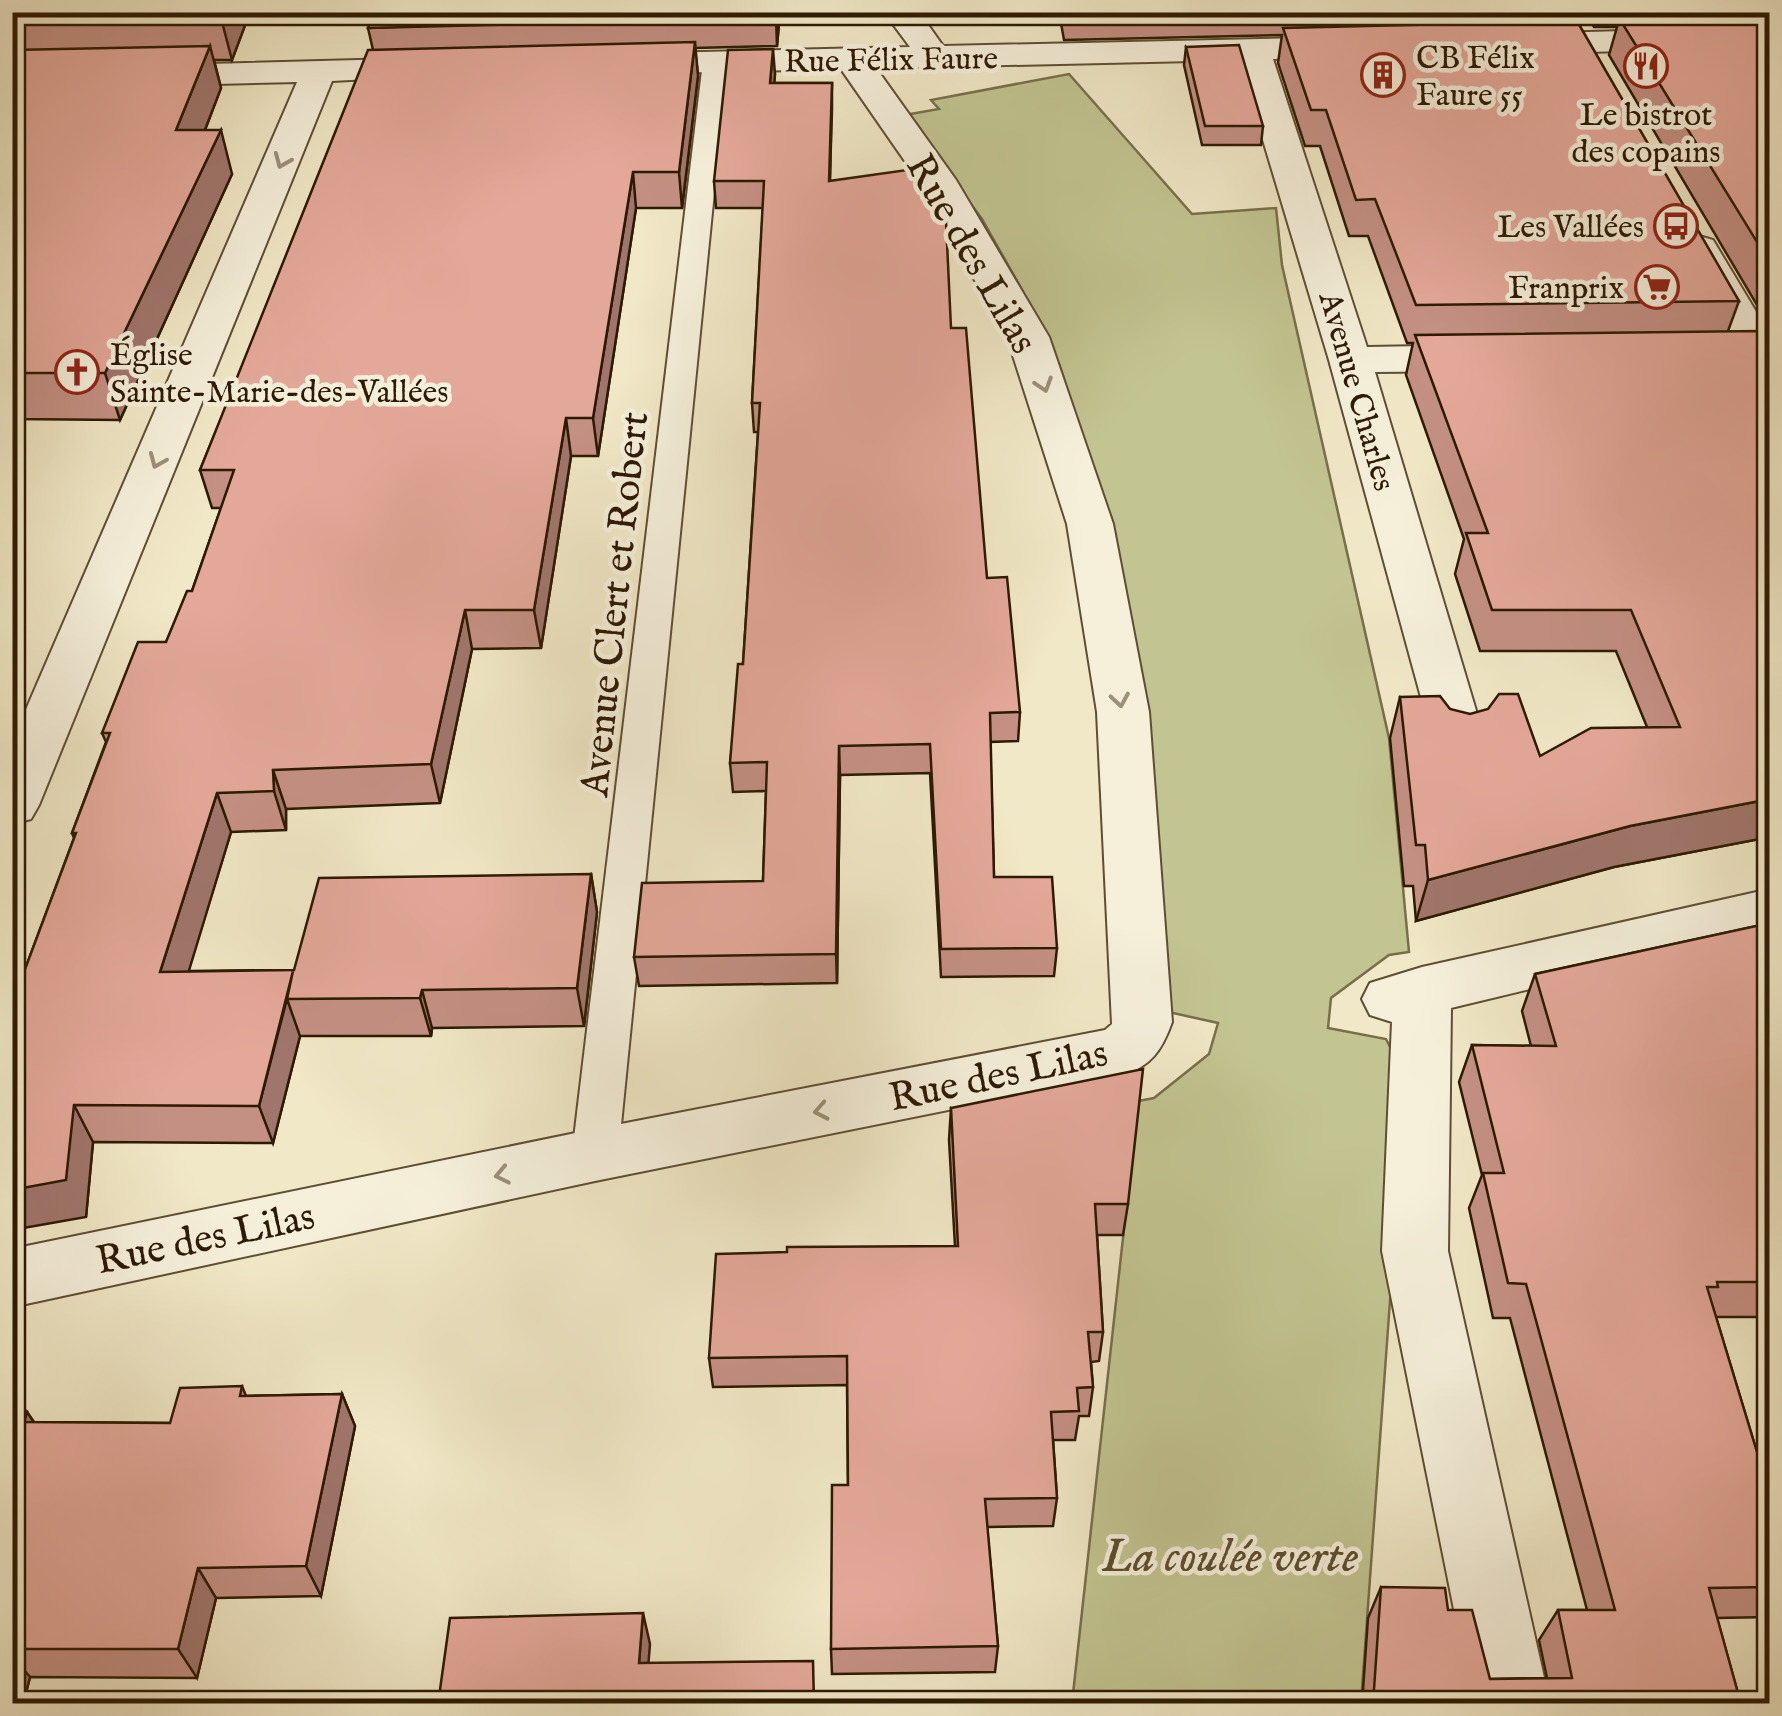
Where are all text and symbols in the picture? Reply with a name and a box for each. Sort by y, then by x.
street label: Rue Félix Faure [784,39,998,84]
place label: CB Félix Faure 55 [1416,39,1535,117]
restaurant icon: Le bistrot des copains [1623,43,1669,89]
building icon: CB Félix Faure 55 [1360,52,1406,98]
place label: Le bistrot des copains [1572,96,1721,174]
street label: Rue des Lilas [892,146,1048,364]
one-way arrow [274,151,294,169]
bus stop icon: Les Vallées [1653,203,1699,249]
place label: Les Vallées [1497,208,1644,249]
supermarket icon: Franprix [1634,264,1680,310]
place label: Franprix [1508,269,1624,310]
street label: Avenue Charles [1307,287,1404,496]
place label: Église Sainte-Marie-des-Vallées [110,335,449,414]
church icon: Église Sainte-Marie-des-Vallées [54,349,100,395]
one-way arrow [1033,376,1053,393]
street label: Avenue Clert et Robert [571,409,662,800]
one-way arrow [148,451,168,469]
one-way arrow [1109,692,1130,708]
street label: Rue des Lilas [885,1029,1113,1125]
one-way arrow [813,1099,830,1120]
one-way arrow [494,1163,511,1184]
street label: Rue des Lilas [92,1192,320,1288]
park label: La coulée verte [1101,1528,1358,1588]

